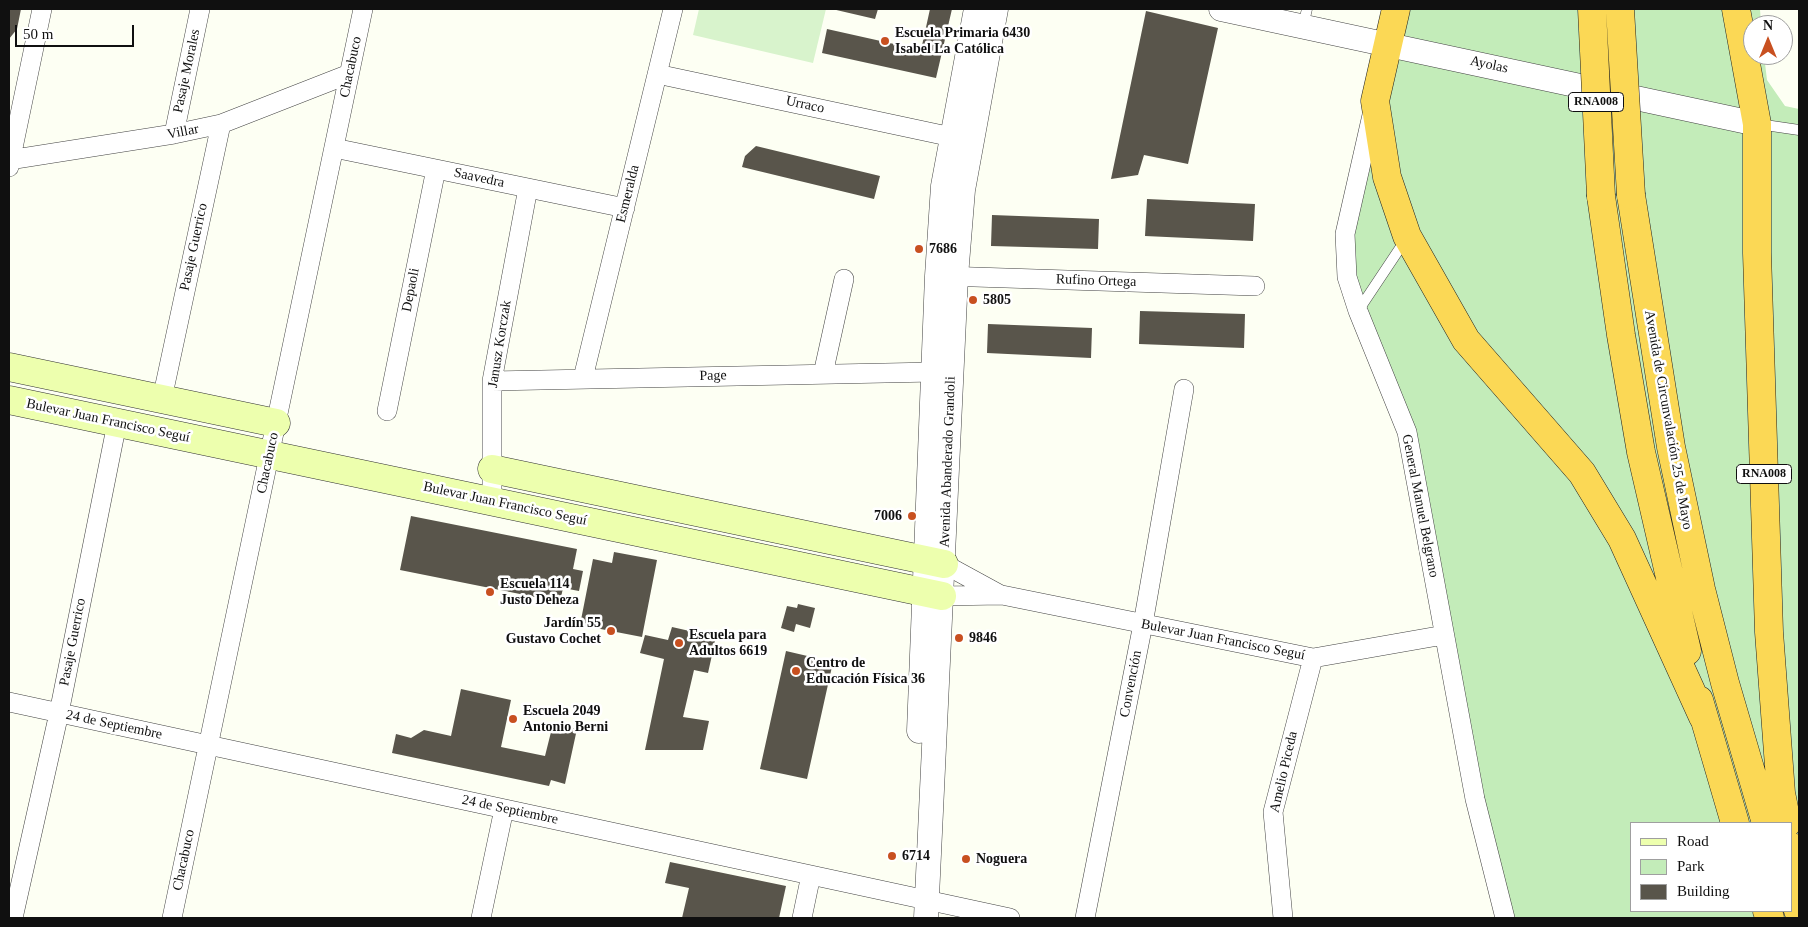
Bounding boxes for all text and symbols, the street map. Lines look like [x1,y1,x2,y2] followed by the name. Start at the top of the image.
[18,15,136,47] scale bar
[1743,15,1793,65] north arrow
[1763,18,1773,33] text: N
[895,25,1030,58] place label: Escuela Primaria 6430 Isabel La Católica
[23,26,53,42] text: 50 m
[170,28,204,114] street label: Pasaje Morales
[336,35,366,99] street label: Chacabuco
[879,35,891,47] marker: Escuela Primaria 6430 Isabel La Católica
[1468,53,1510,77] street label: Ayolas
[1568,92,1624,111] road number: RNA008
[784,93,826,117] street label: Urraco
[166,121,200,143] street label: Villar
[613,163,643,225] street label: Esmeralda
[452,164,506,192] street label: Saavedra
[177,202,211,292] street label: Pasaje Guerrico
[929,241,957,257] place label: 7686
[913,243,925,255] marker: 7686
[399,267,423,313] street label: Depaoli
[1055,271,1137,291] street label: Rufino Ortega
[983,292,1011,308] place label: 5805
[967,294,979,306] marker: 5805
[485,299,515,389] street label: Janusz Korczak
[1640,309,1696,531] street label: Avenida de Circunvalación 25 de Mayo
[699,367,727,385] street label: Page
[937,376,959,548] street label: Avenida Abanderado Grandoli
[25,395,191,447] street label: Bulevar Juan Francisco Seguí
[253,431,283,495] street label: Chacabuco
[1398,433,1442,579] street label: General Manuel Belgrano
[1736,464,1792,484] road number: RNA008
[422,478,588,530] street label: Bulevar Juan Francisco Seguí
[874,508,902,524] place label: 7006
[906,510,918,522] marker: 7006
[500,576,579,608] place label: Escuela 114 Justo Deheza
[484,586,496,598] marker: Escuela 114 Justo Deheza
[56,597,90,687] street label: Pasaje Guerrico
[506,615,601,648] place label: Jardín 55 Gustavo Cochet
[1140,616,1306,664] street label: Bulevar Juan Francisco Seguí
[605,625,617,637] marker: Jardín 55 Gustavo Cochet
[689,627,767,660] place label: Escuela para Adultos 6619
[969,630,997,646] place label: 9846
[953,632,965,644] marker: 9846
[673,637,685,649] marker: Escuela para Adultos 6619
[1116,649,1146,719] street label: Convención
[806,655,925,688] place label: Centro de Educación Física 36
[790,665,802,677] marker: Centro de Educación Física 36
[523,703,608,736] place label: Escuela 2049 Antonio Berni
[64,707,164,743] street label: 24 de Septiembre
[507,713,519,725] marker: Escuela 2049 Antonio Berni
[1267,730,1301,814] street label: Amelio Piceda
[460,792,560,828] street label: 24 de Septiembre
[1630,822,1793,912] legend
[169,828,199,892] street label: Chacabuco
[1677,833,1709,849] text: Road
[902,848,930,864] place label: 6714
[886,850,898,862] marker: 6714
[976,851,1027,867] place label: Noguera
[960,853,972,865] marker: Noguera
[1677,858,1705,874] text: Park
[1677,883,1730,899] text: Building

